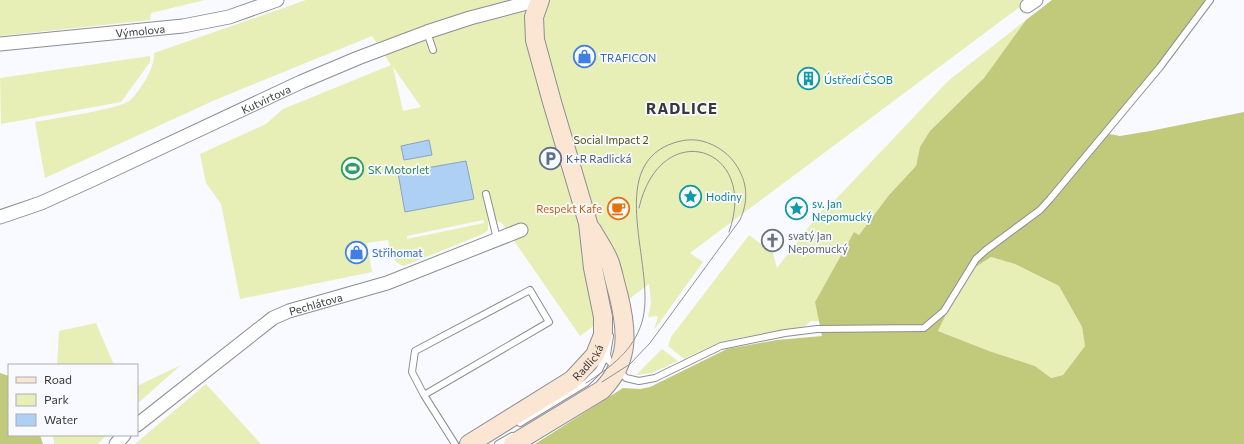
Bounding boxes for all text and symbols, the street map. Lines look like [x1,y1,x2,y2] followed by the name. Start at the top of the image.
[115,21,166,39] street label: Výmolova
[571,44,597,70] shop icon: TRAFICON
[600,51,656,64] place label: TRAFICON
[796,66,822,92] building icon: Ústředí ČSOB
[824,72,893,86] place label: Ústředí ČSOB
[239,81,292,116] street label: Kutvirtova
[646,99,718,117] district label: RADLICE
[573,133,649,146] park label: Social Impact 2
[537,145,563,171] parking icon: K+R Radlická
[566,152,632,165] place label: K+R Radlická
[340,156,366,182] sports icon: SK Motorlet
[368,163,430,176] place label: SK Motorlet
[678,183,704,209] place icon: Hodiny
[706,190,742,203] place label: Hodiny
[605,195,631,221] cafe icon: Respekt Kafe
[784,196,810,222] place icon: sv. Jan Nepomucký
[812,197,872,223] place label: sv. Jan Nepomucký
[536,202,602,215] place label: Respekt Kafe
[760,228,786,254] church icon: svatý Jan Nepomucký
[788,229,848,255] place label: svatý Jan Nepomucký
[343,239,369,265] shop icon: Střihomat
[372,246,423,259] place label: Střihomat
[287,290,344,317] street label: Pechlátova
[569,342,605,382] street label: Radlická
[8,364,138,436] legend
[44,372,72,386] text: Road
[44,392,70,406] text: Park
[44,412,78,426] text: Water

